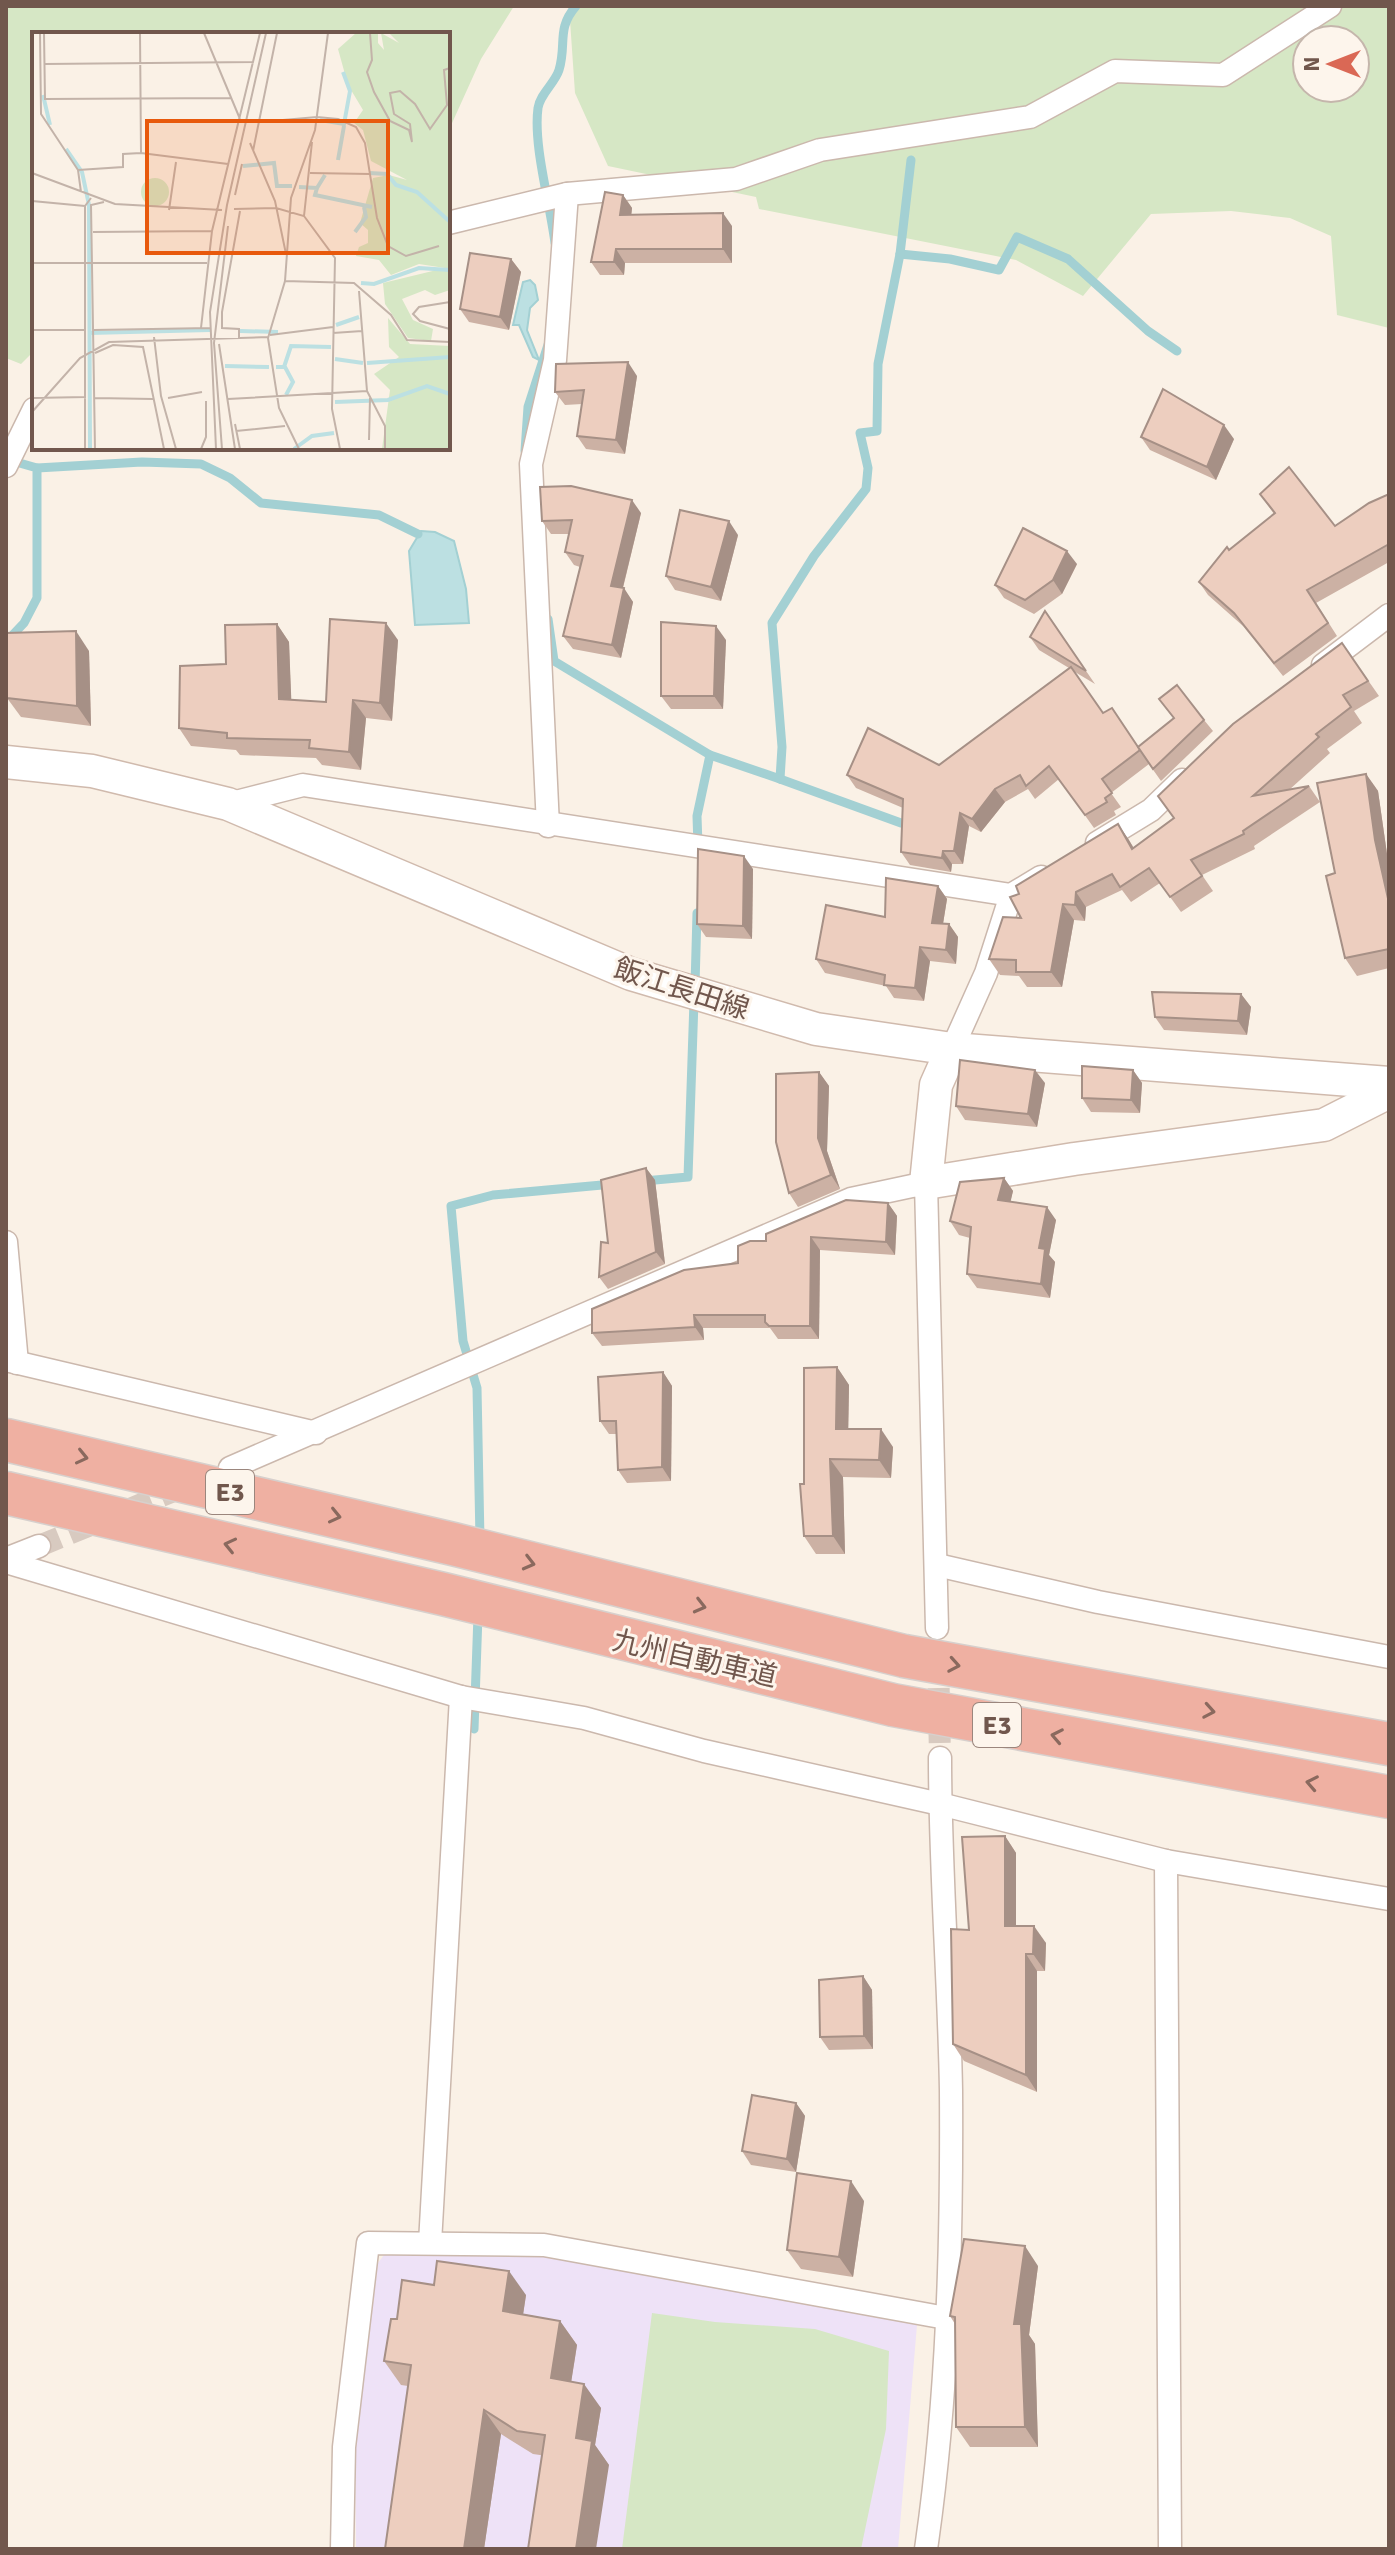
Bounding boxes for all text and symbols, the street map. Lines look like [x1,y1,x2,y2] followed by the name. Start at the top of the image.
[1291,24,1371,104] north arrow
[32,32,450,450] inset map
[1298,56,1325,72] text: N
[610,951,754,1027] street label: 飯江長田線
[75,1448,88,1465] one-way arrow
[206,1470,254,1514] road number: E3
[328,1507,342,1524] one-way arrow
[224,1537,238,1554] one-way arrow
[521,1554,535,1571] one-way arrow
[693,1596,707,1613] one-way arrow
[609,1624,780,1694] street label: 九州自動車道
[947,1655,960,1672] one-way arrow
[1203,1702,1216,1719] one-way arrow
[973,1703,1021,1747] road number: E3
[1050,1728,1063,1745] one-way arrow
[1306,1776,1319,1793] one-way arrow

